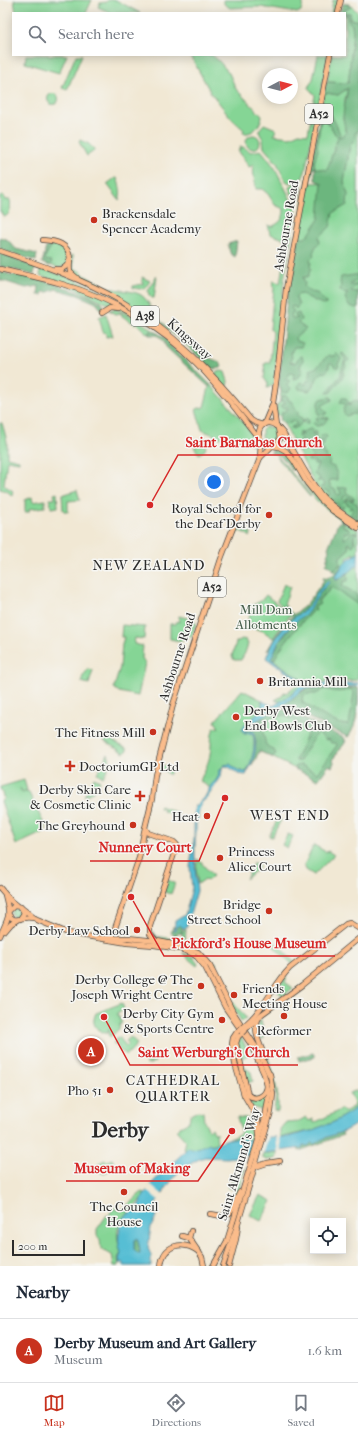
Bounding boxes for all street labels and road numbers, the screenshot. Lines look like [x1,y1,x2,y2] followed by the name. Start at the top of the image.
[305,104,333,124] road number: A52
[270,178,302,274] street label: Ashbourne Road
[131,306,159,326] road number: A38
[165,315,216,364] street label: Kingsway
[198,577,226,597] road number: A52
[155,610,199,704] street label: Ashbourne Road
[215,1105,264,1222] street label: Saint Alkmund's Way

